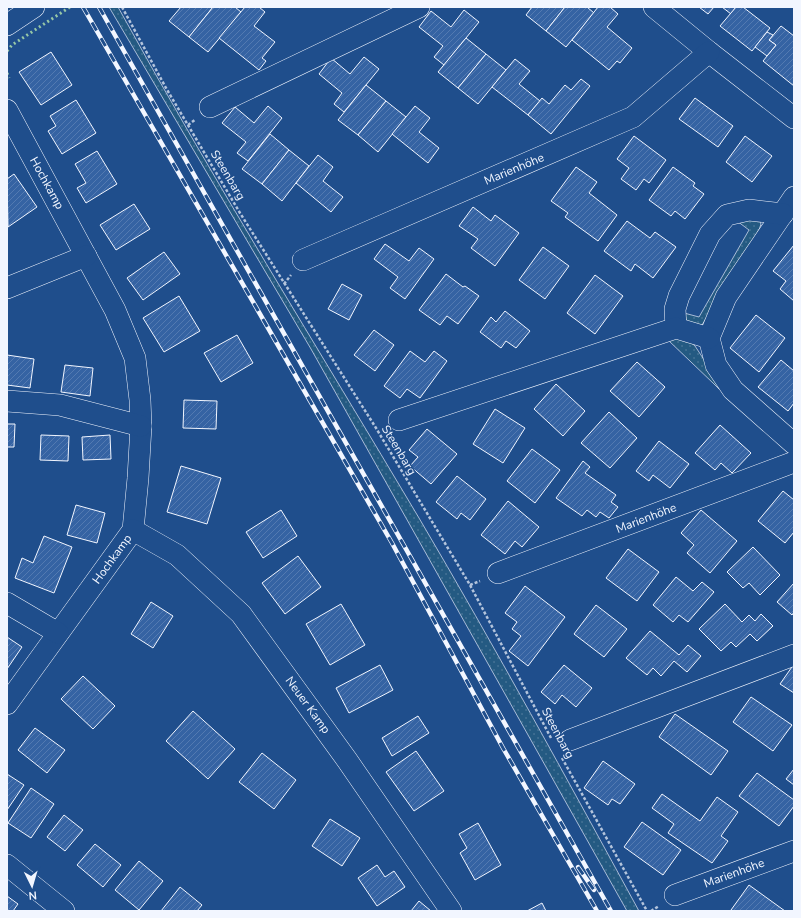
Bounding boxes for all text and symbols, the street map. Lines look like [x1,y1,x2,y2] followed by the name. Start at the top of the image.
[207,147,249,203] street label: Steenbarg
[482,149,546,189] street label: Marienhöhe
[26,154,68,212] street label: Hochkamp
[378,422,420,478] street label: Steenbarg
[613,499,679,537] street label: Marienhöhe
[89,531,135,587] street label: Hochkamp
[282,673,334,737] street label: Neuer Kamp
[538,705,578,761] street label: Steenbarg
[701,855,767,891] street label: Marienhöhe
[12,866,52,906] north arrow
[28,888,38,903] text: N

